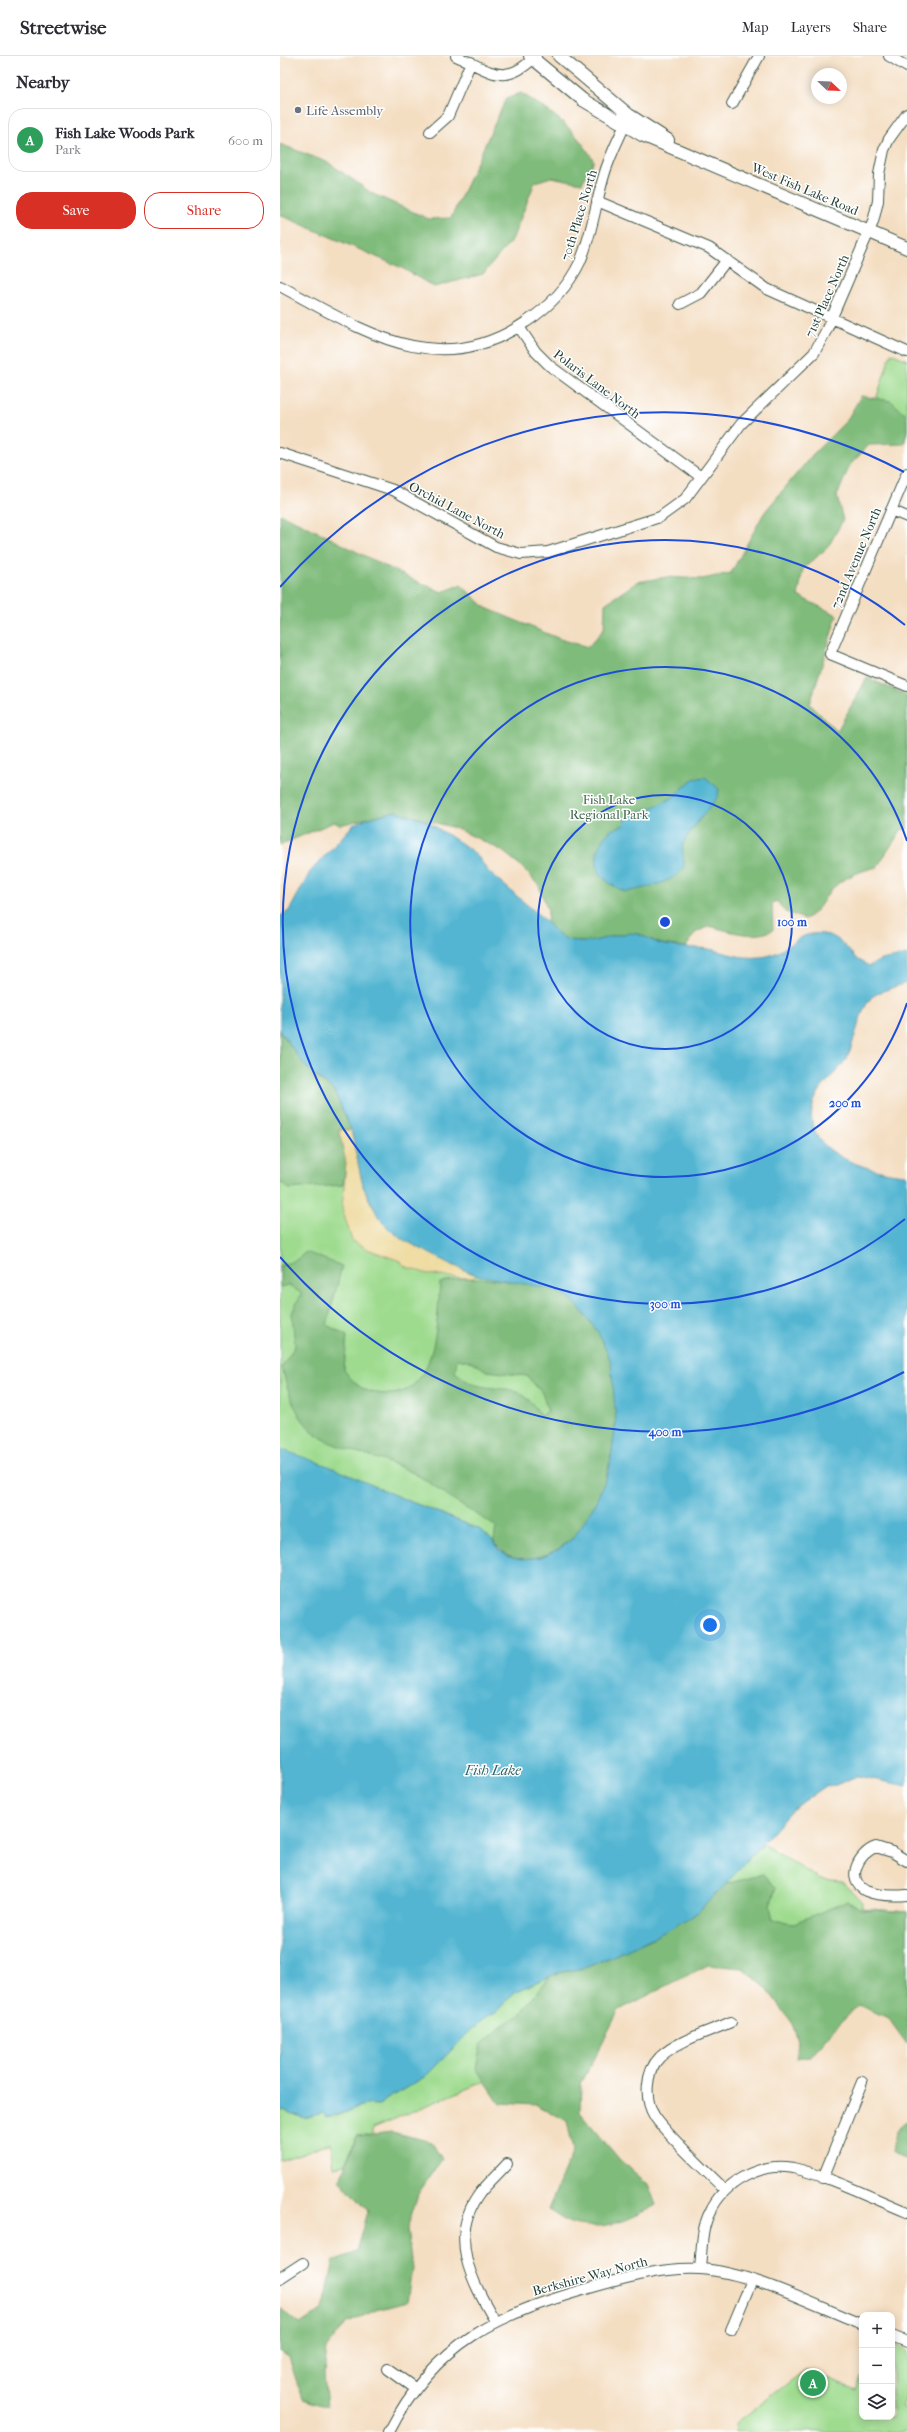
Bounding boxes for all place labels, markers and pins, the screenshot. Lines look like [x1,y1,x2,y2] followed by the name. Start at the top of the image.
[306,103,384,118] place label: Life Assembly
[293,105,303,115] marker: Life Assembly
[658,915,672,929] centre of rings
[800,2368,826,2398] pin: A

